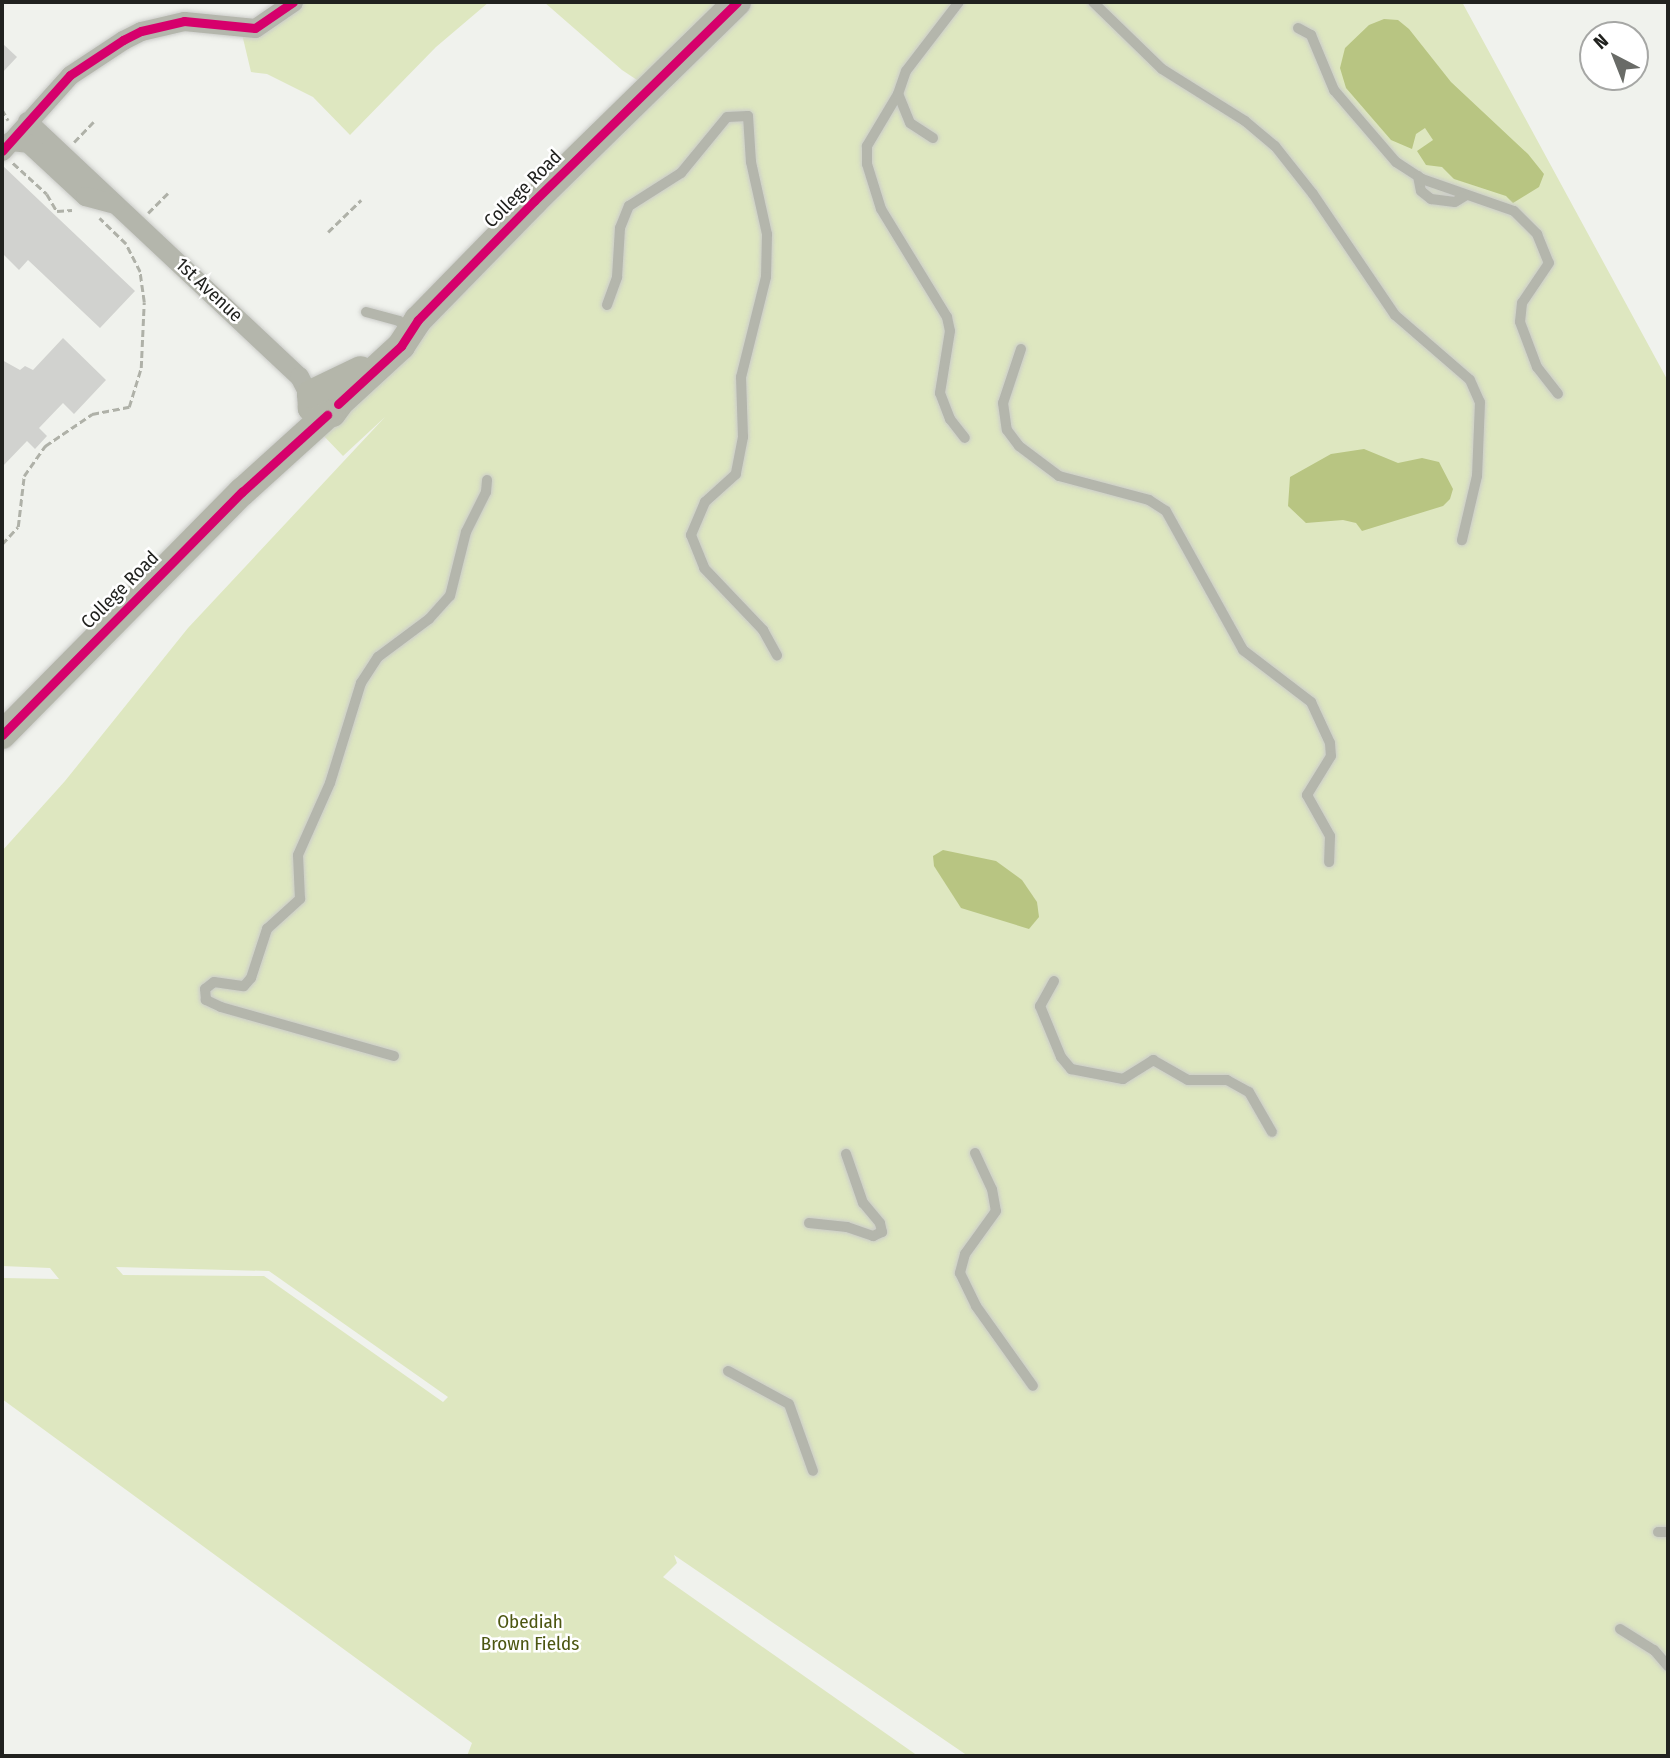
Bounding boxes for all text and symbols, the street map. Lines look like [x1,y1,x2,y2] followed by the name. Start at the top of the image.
[1579,21,1649,91] north arrow
[1589,29,1613,54] text: N
[479,145,567,233] street label: College Road
[171,253,247,327] street label: 1st Avenue
[76,546,164,634] street label: College Road
[481,1611,579,1655] park label: Obediah Brown Fields

